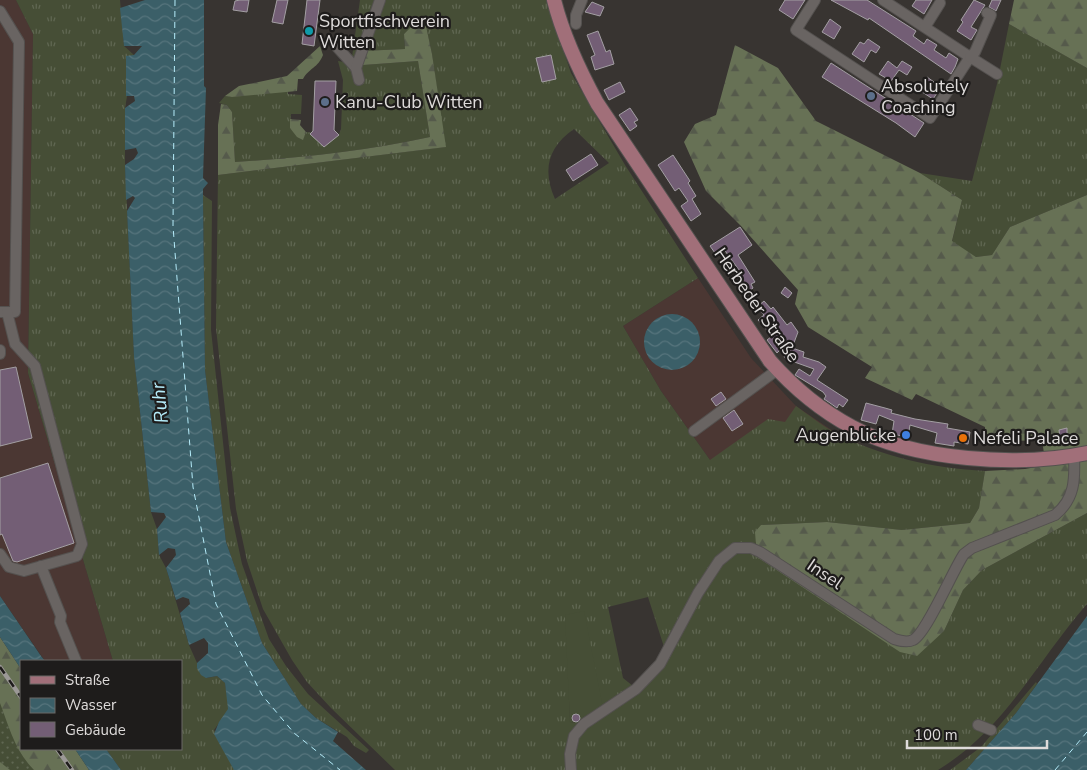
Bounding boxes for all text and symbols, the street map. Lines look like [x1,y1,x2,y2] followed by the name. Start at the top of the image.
[319,9,450,54] place label: Sportfischverein Witten
[303,25,315,37] marker: Sportfischverein Witten
[881,74,970,119] place label: Absolutely Coaching
[335,90,482,114] place label: Kanu-Club Witten
[865,90,877,102] marker: Absolutely Coaching
[319,96,331,108] marker: Kanu-Club Witten
[709,243,805,367] street label: Herbeder Straße
[145,380,175,425] water label: Ruhr
[796,423,896,447] place label: Augenblicke
[973,426,1078,450] place label: Nefeli Palace
[900,429,912,441] marker: Augenblicke
[957,432,969,444] marker: Nefeli Palace
[802,553,848,595] street label: Insel
[20,660,182,750] legend
[65,670,110,690] text: Straße
[65,695,117,715] text: Wasser
[907,718,1047,750] scale bar
[65,720,126,740] text: Gebäude
[914,725,958,745] text: 100 m

